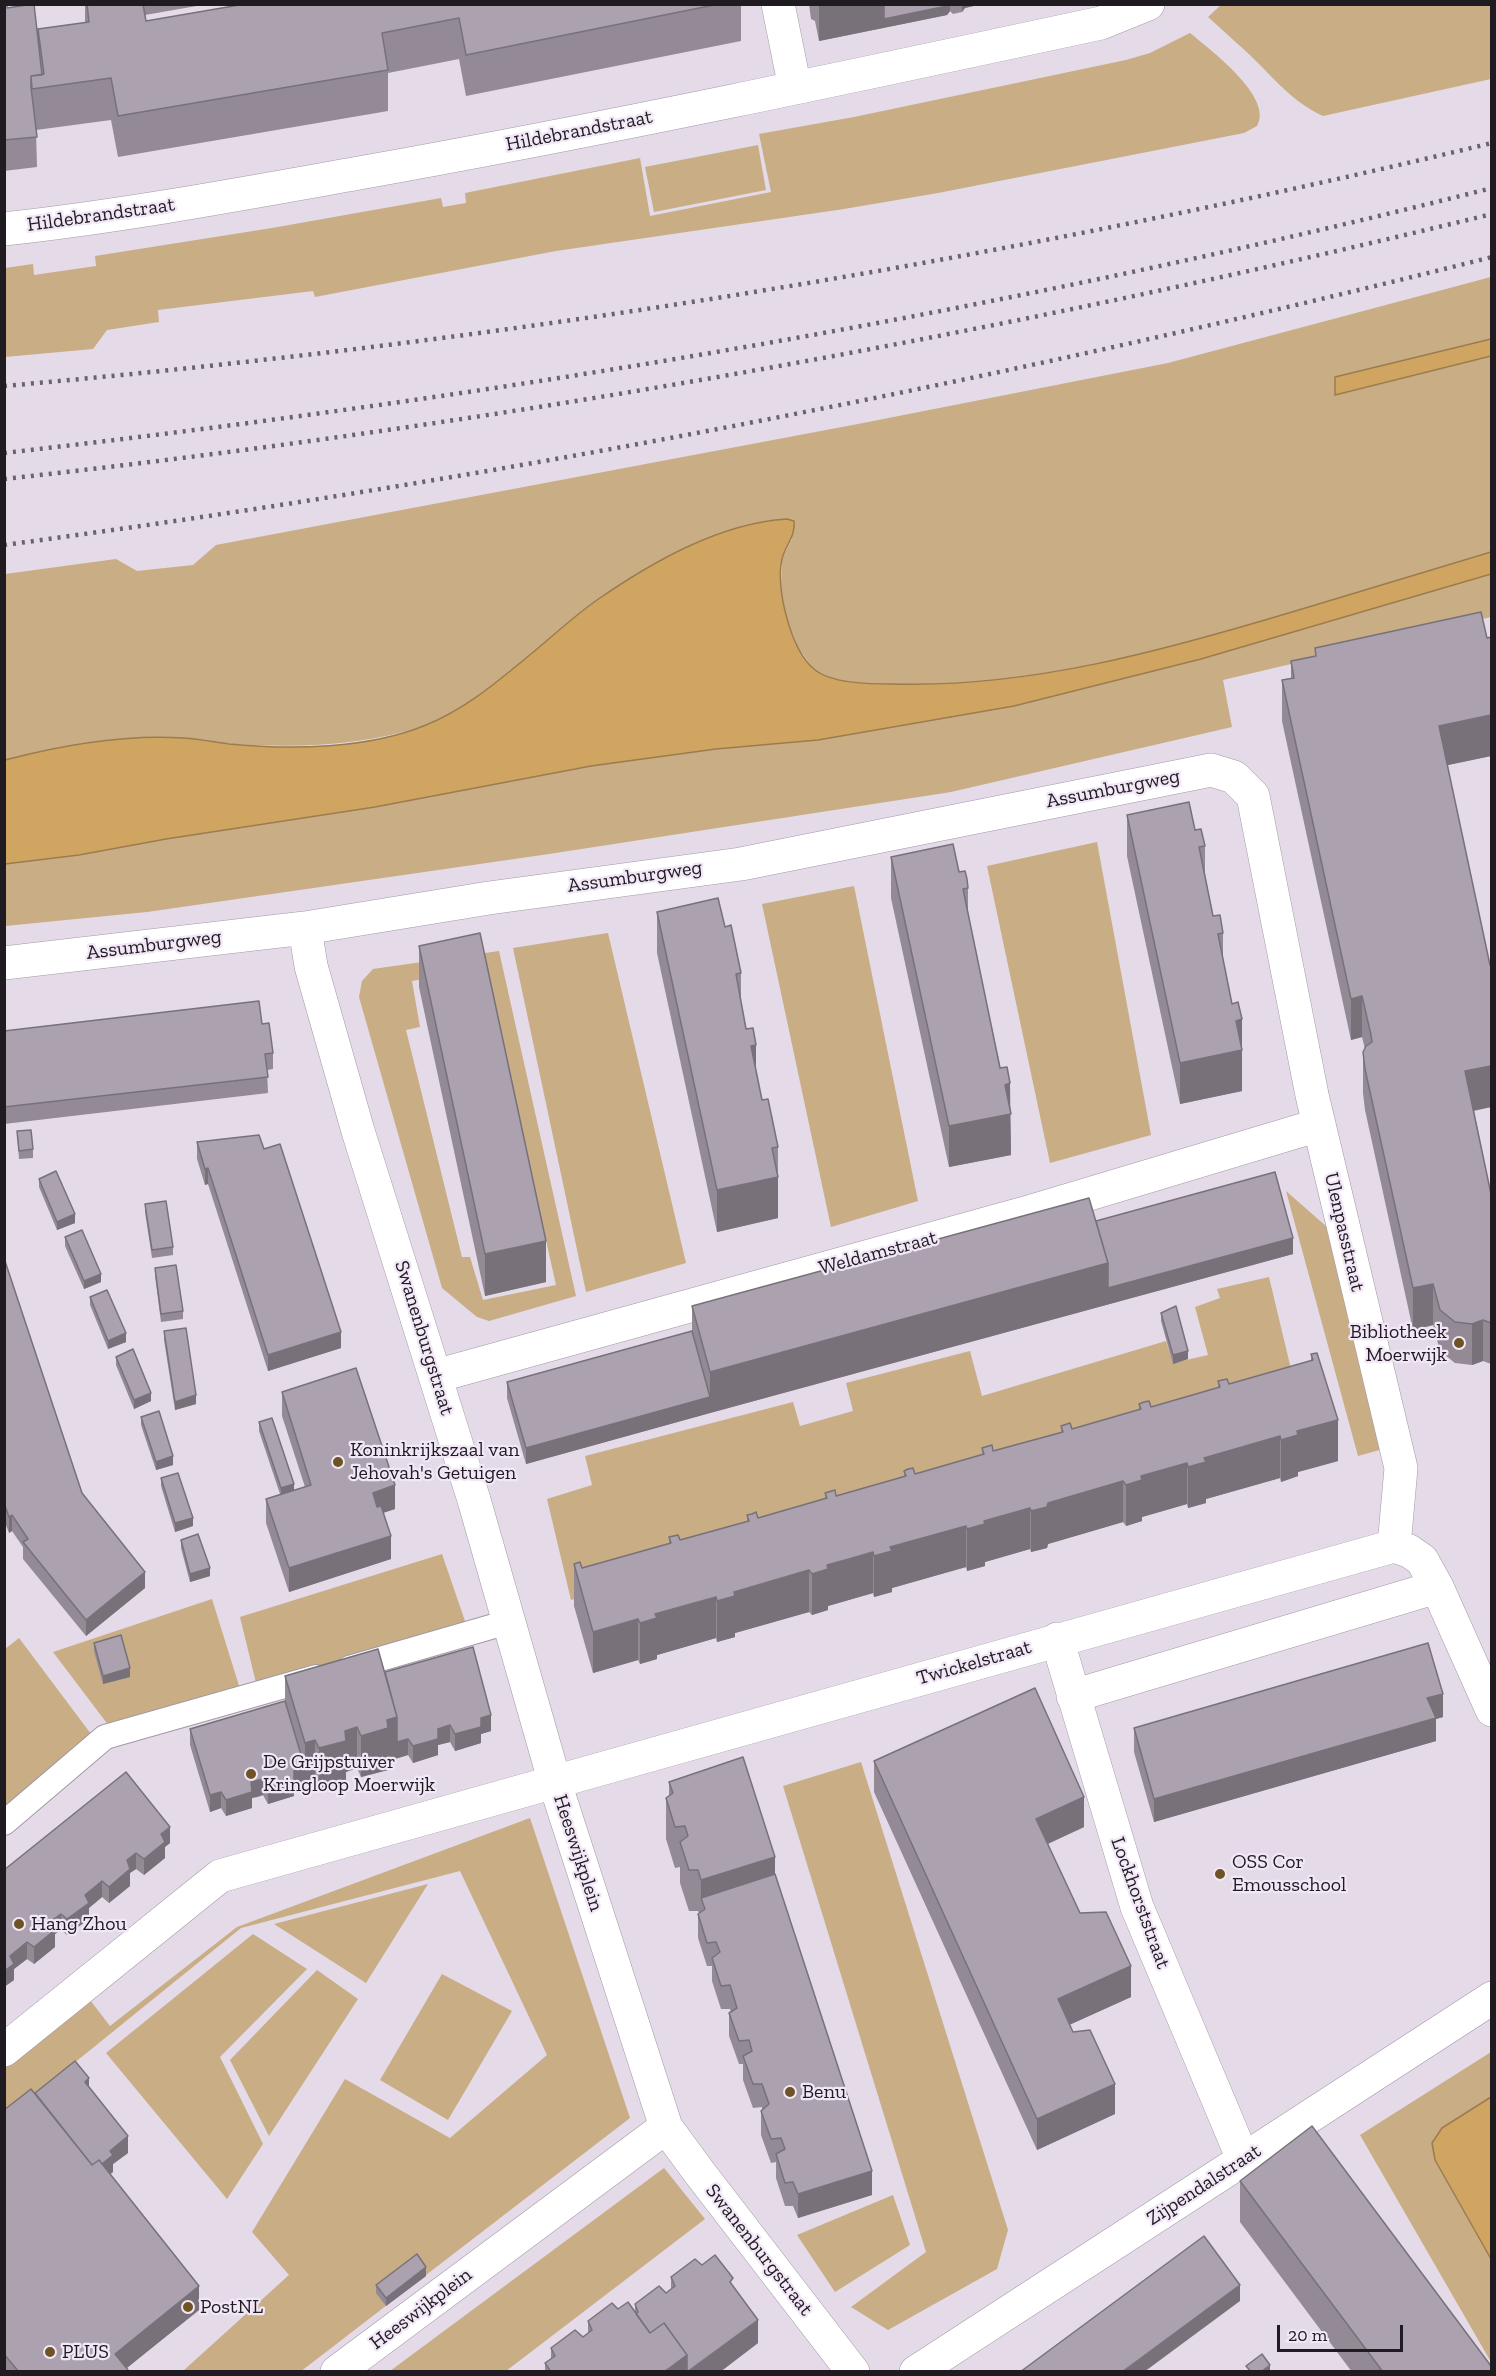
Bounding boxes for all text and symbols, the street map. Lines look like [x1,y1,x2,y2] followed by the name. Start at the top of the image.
[504,105,654,157] street label: Hildebrandstraat
[26,193,176,237] street label: Hildebrandstraat
[1044,764,1182,814] street label: Assumburgweg
[566,856,704,898] street label: Assumburgweg
[85,925,223,965] street label: Assumburgweg
[1319,1170,1369,1294] street label: Ulenpasstraat
[816,1226,940,1280] street label: Weldamstraat
[389,1258,459,1418] street label: Swanenburgstraat
[1350,1320,1447,1367] place label: Bibliotheek Moerwijk
[1452,1336,1466,1350] marker: Bibliotheek Moerwijk
[350,1438,520,1485] place label: Koninkrijkszaal van Jehovah's Getuigen
[331,1455,345,1469] marker: Koninkrijkszaal van Jehovah's Getuigen
[914,1635,1034,1691] street label: Twickelstraat
[263,1750,435,1797] place label: De Grijpstuiver Kringloop Moerwijk
[244,1767,258,1781] marker: De Grijpstuiver Kringloop Moerwijk
[548,1792,608,1914] street label: Heeswijkplein
[1105,1834,1175,1972] street label: Lockhorststraat
[1232,1850,1346,1897] place label: OSS Cor Emousschool
[1213,1867,1227,1881] marker: OSS Cor Emousschool
[31,1912,127,1936] place label: Hang Zhou
[12,1917,26,1931] marker: Hang Zhou
[802,2080,846,2104] place label: Benu
[783,2085,797,2099] marker: Benu
[1142,2139,1266,2231] street label: Zijpendalstraat
[700,2179,818,2321] street label: Swanenburgstraat
[365,2263,477,2355] street label: Heeswijkplein
[200,2295,263,2319] place label: PostNL
[181,2300,195,2314] marker: PostNL
[1280,2313,1406,2351] scale bar
[1288,2324,1327,2346] text: 20 m
[62,2340,109,2364] place label: PLUS
[43,2345,57,2359] marker: PLUS

